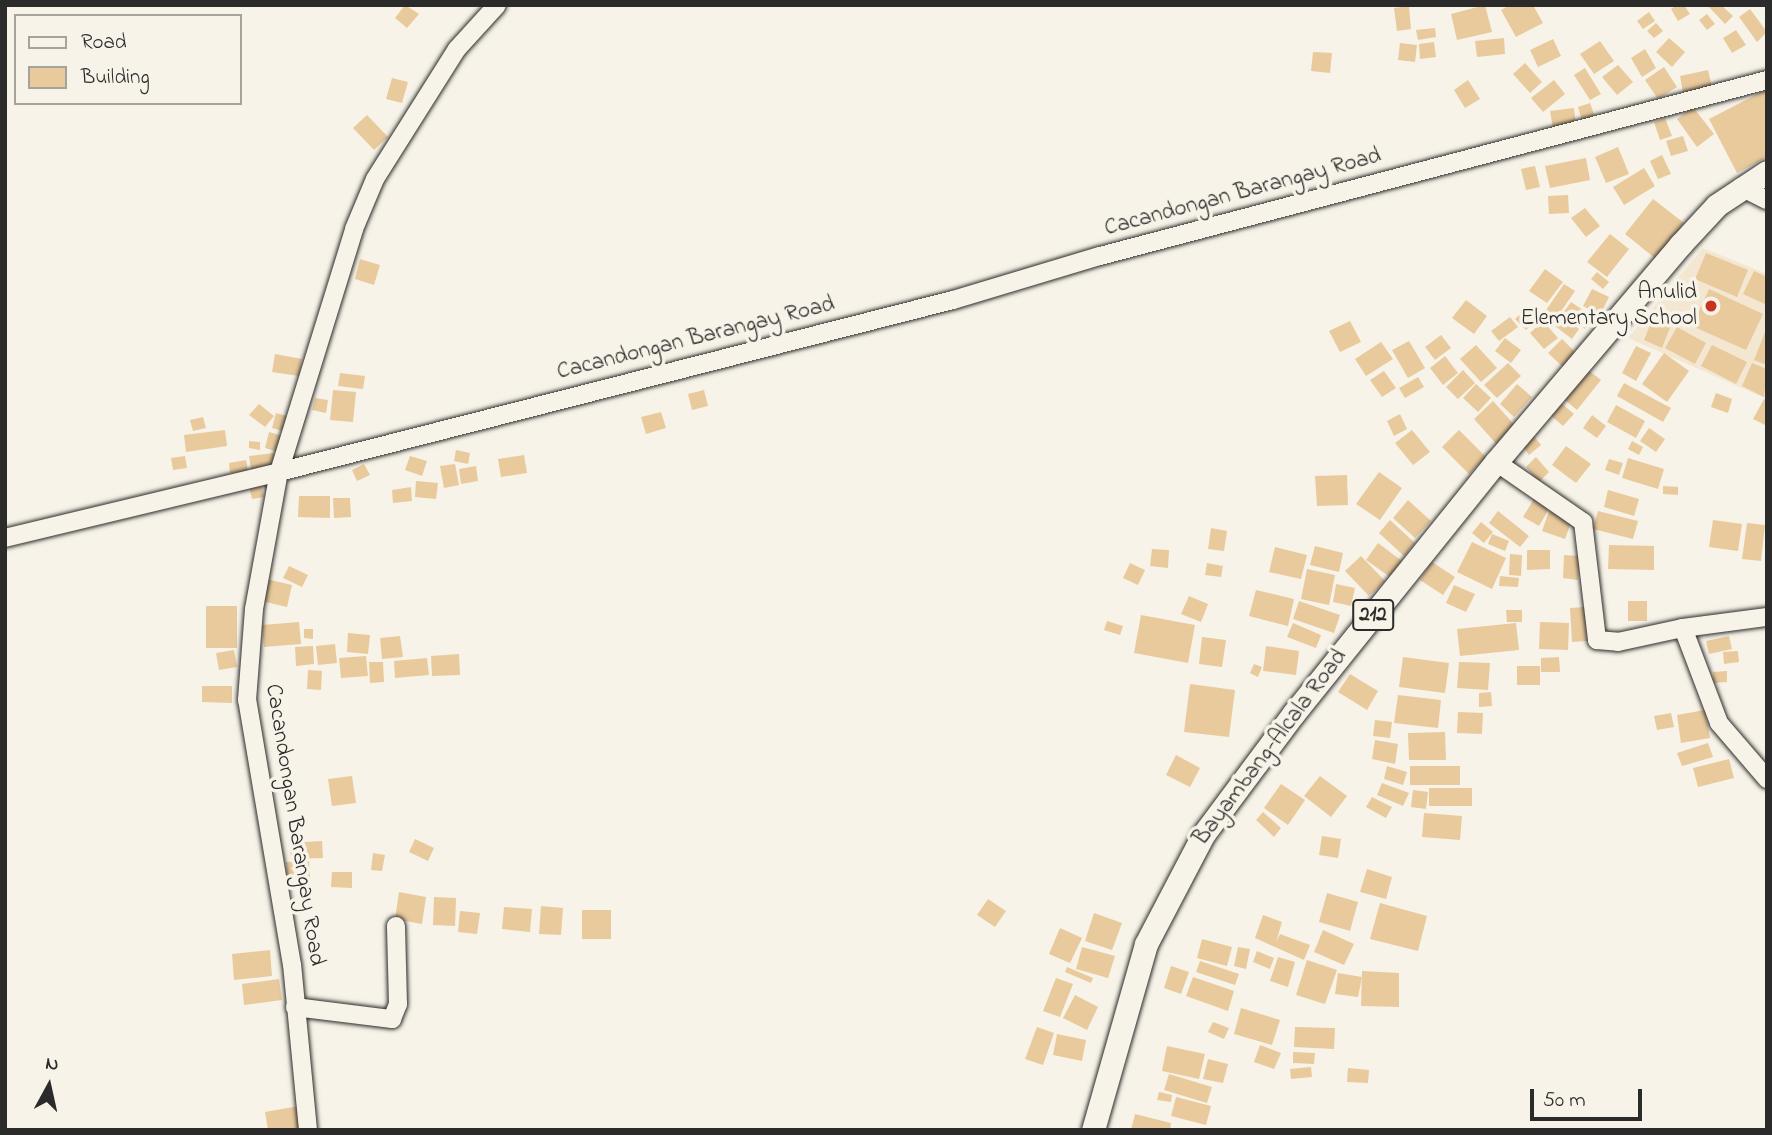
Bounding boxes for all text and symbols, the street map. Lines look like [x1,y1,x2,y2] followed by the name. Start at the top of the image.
[14,14,242,105] legend
[81,28,127,58] text: Road
[81,63,150,93] text: Building
[1102,143,1384,243] street label: Cacandongan Barangay Road
[1521,279,1697,333] place label: Anulid Elementary School
[554,291,838,387] street label: Cacandongan Barangay Road
[1703,298,1719,314] marker: Anulid Elementary School
[1352,598,1394,632] road number: 212
[1188,644,1354,852] street label: Bayambang-Alcala Road
[258,682,330,968] street label: Cacandongan Barangay Road
[44,1050,60,1079] text: N
[14,1051,84,1121] north arrow
[1534,1076,1646,1120] scale bar
[1543,1086,1586,1116] text: 50 m

